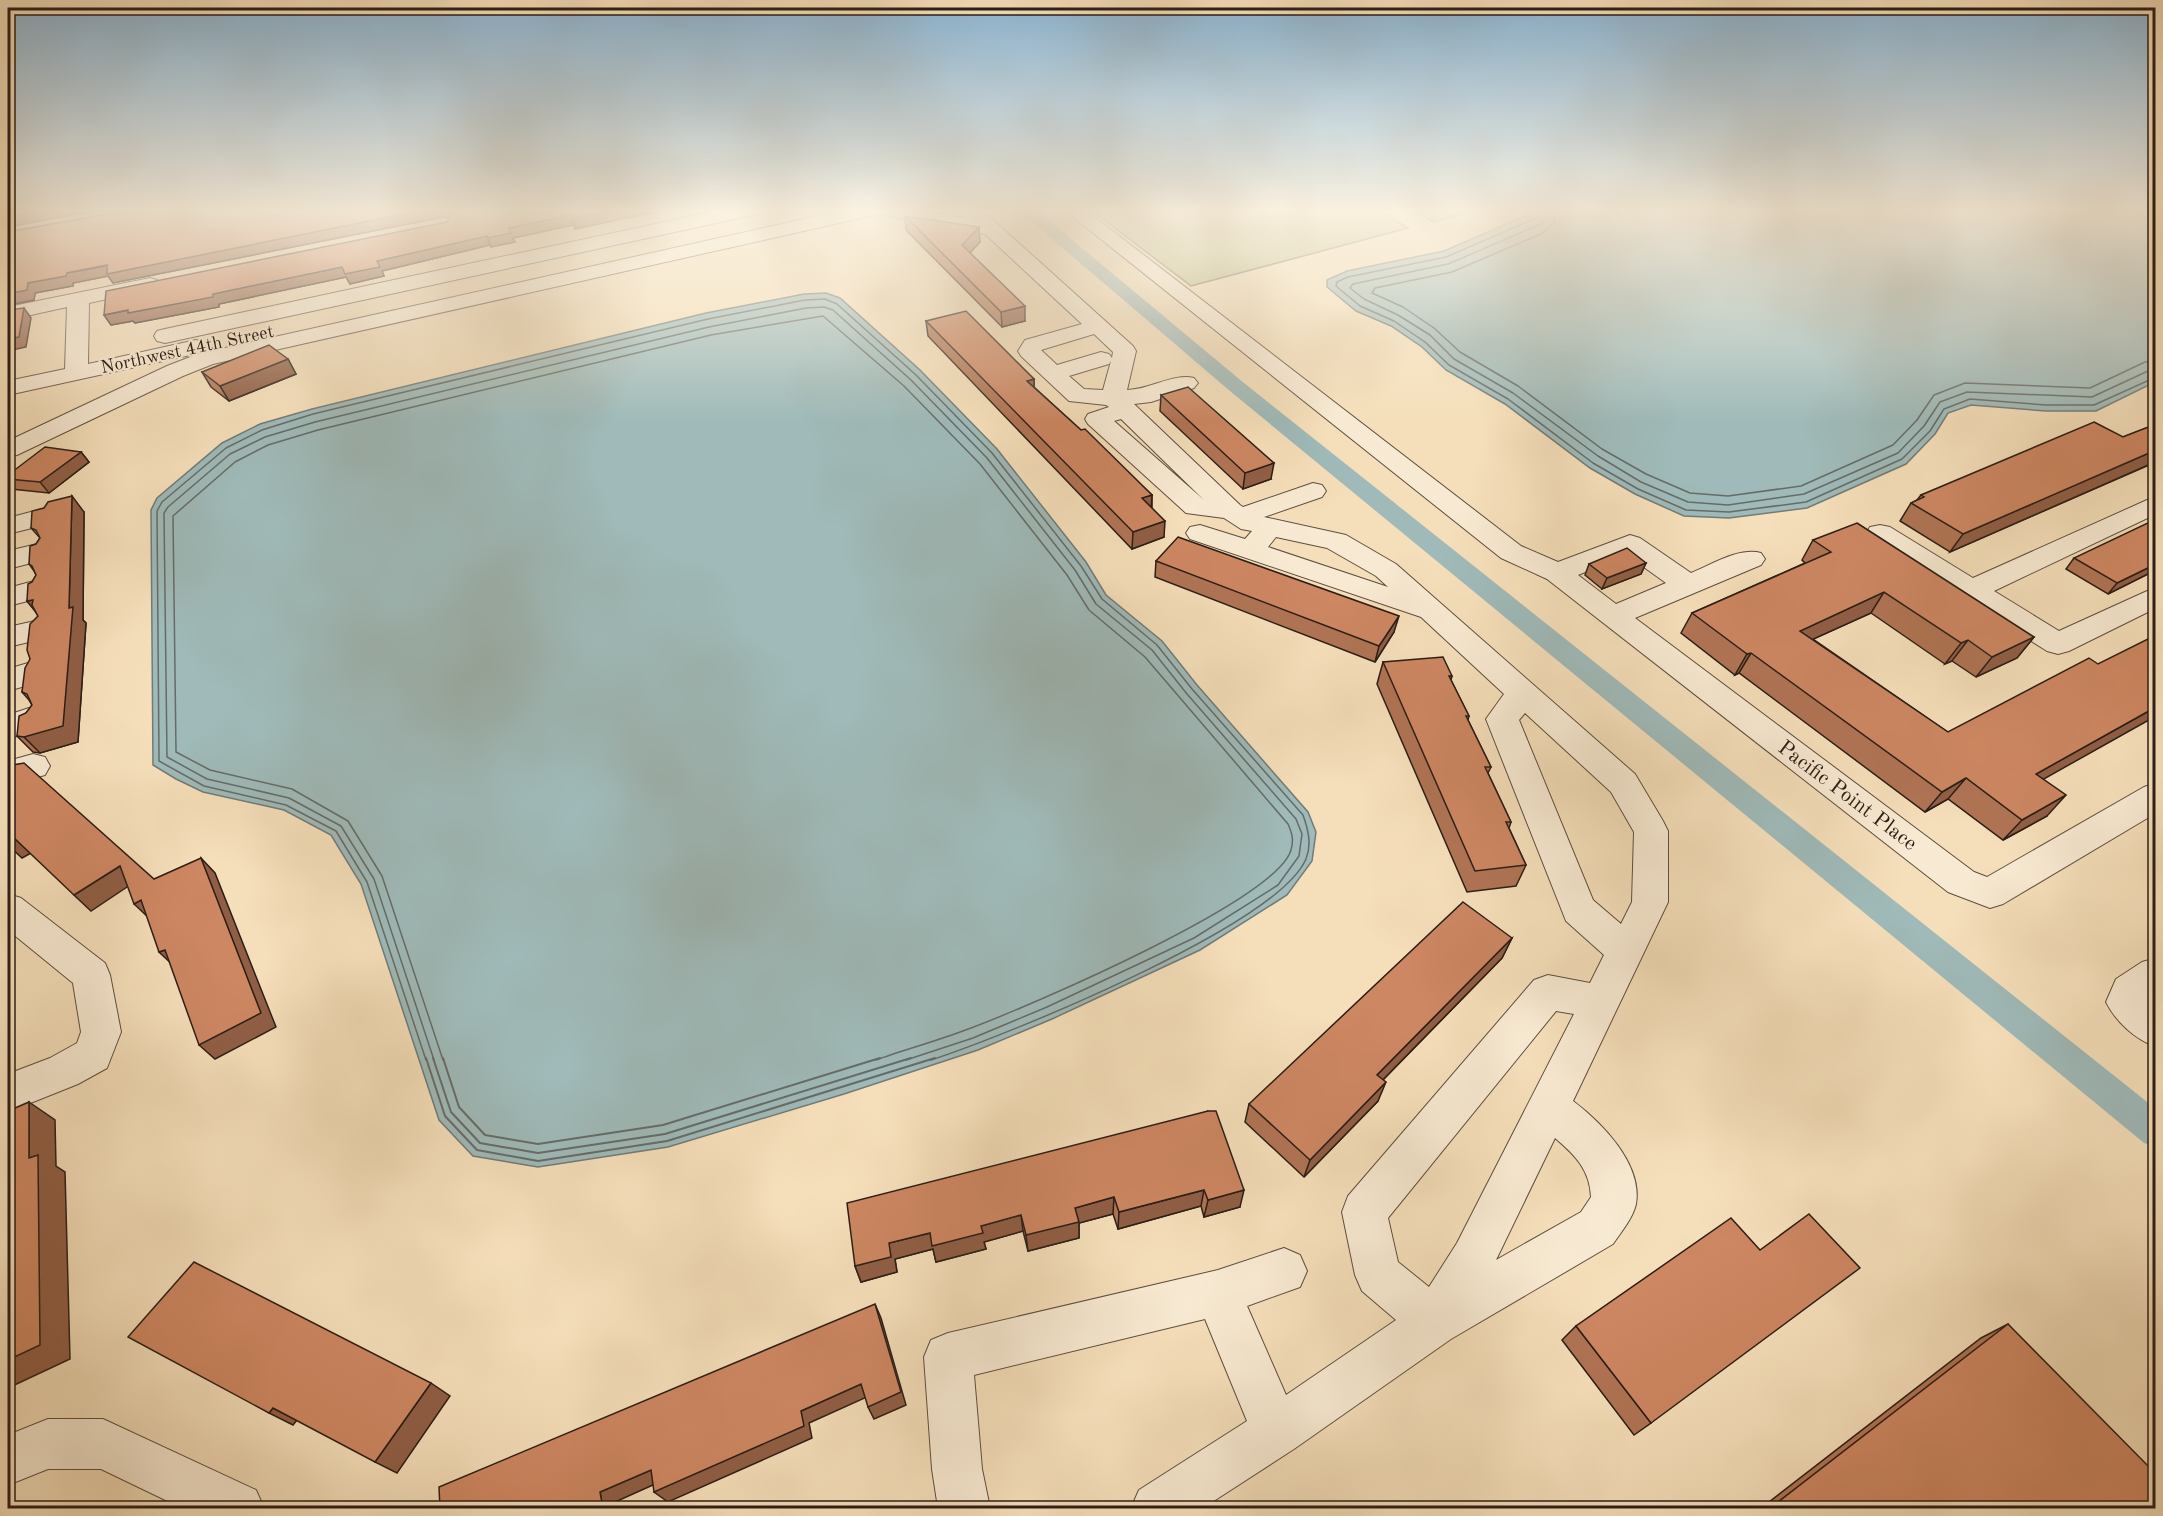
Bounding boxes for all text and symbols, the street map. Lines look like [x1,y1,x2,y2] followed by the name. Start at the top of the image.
[99,323,275,377] street label: Northwest 44th Street
[1774,737,1920,855] street label: Pacific Point Place

